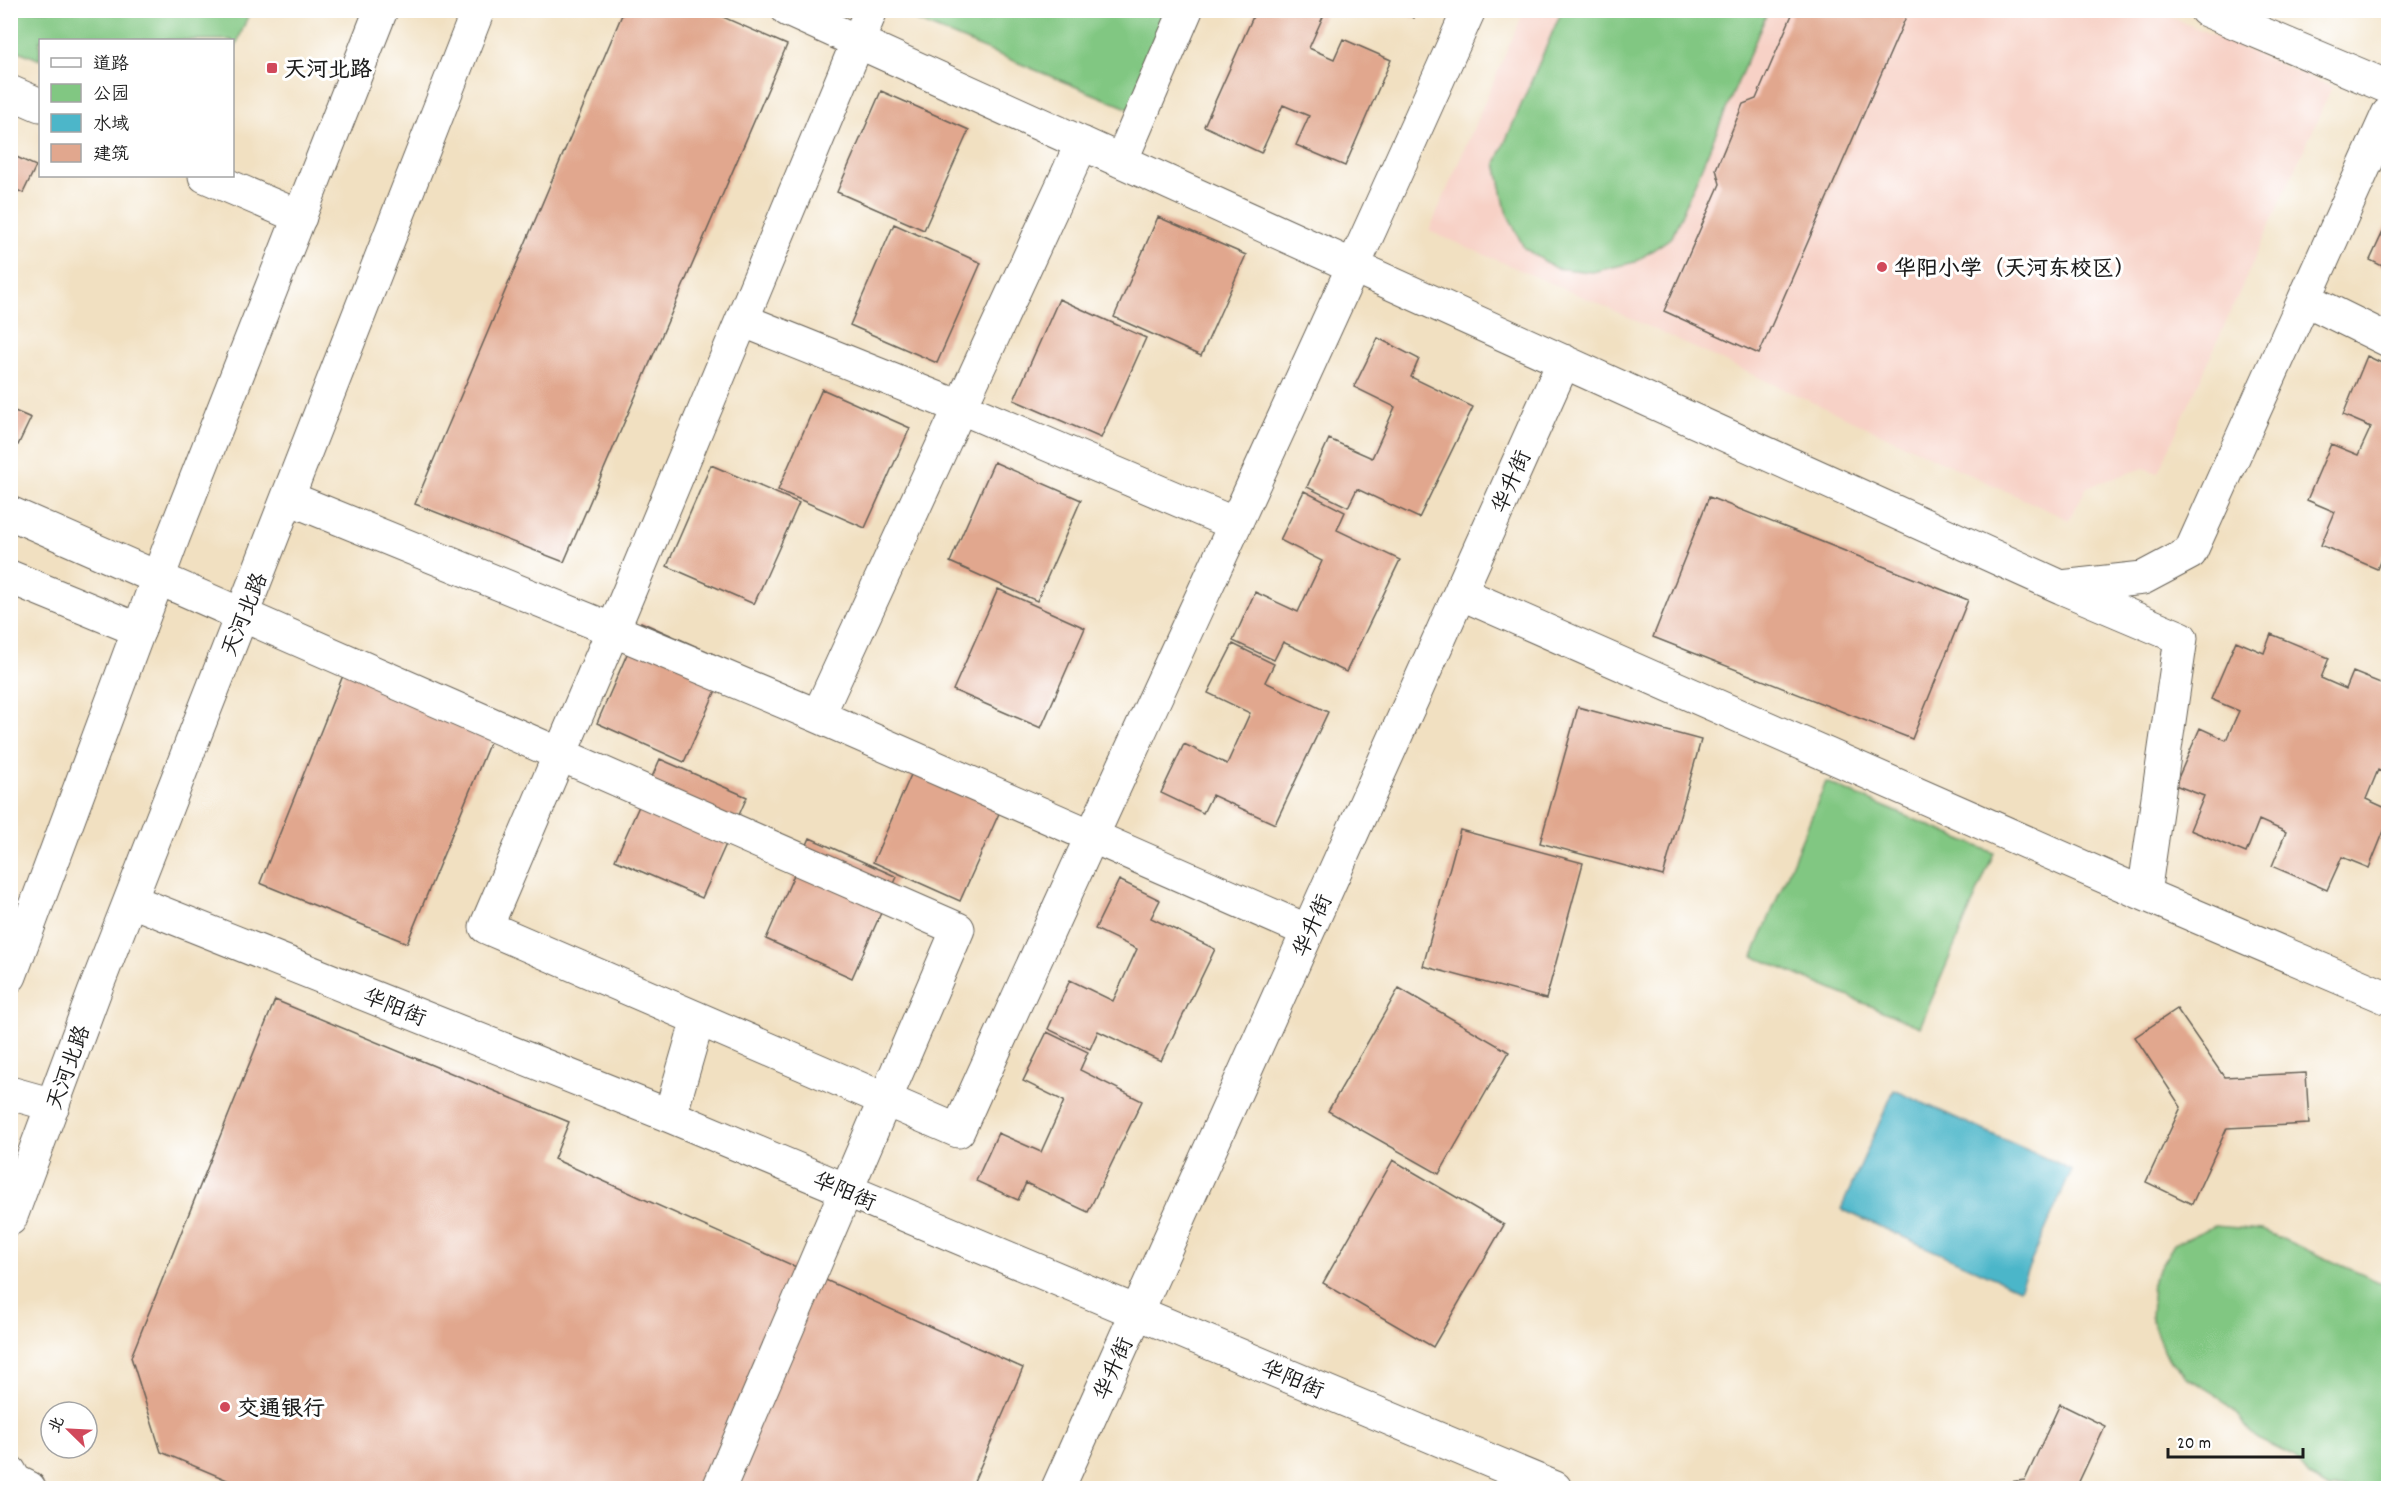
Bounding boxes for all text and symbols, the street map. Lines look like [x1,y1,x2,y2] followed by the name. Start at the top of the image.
[39,39,234,177] legend
[93,53,129,78] text: 道路
[284,56,372,87] place label: 天河北路
[265,61,279,75] marker: 天河北路
[93,83,129,108] text: 公园
[93,113,129,138] text: 水域
[93,143,129,168] text: 建筑
[1894,255,2136,286] place label: 华阳小学（天河东校区）
[1875,260,1889,274] marker: 华阳小学（天河东校区）
[1486,446,1541,519] street label: 华升街
[215,569,277,662] street label: 天河北路
[1287,890,1342,963] street label: 华升街
[357,983,430,1036] street label: 华阳街
[41,1022,100,1115] street label: 天河北路
[807,1166,880,1220] street label: 华阳街
[1088,1333,1143,1406] street label: 华升街
[1255,1354,1328,1408] street label: 华阳街
[237,1395,325,1426] place label: 交通银行
[39,1400,99,1460] north arrow
[218,1400,232,1414] marker: 交通银行
[44,1413,71,1437] text: 北
[2168,1421,2303,1459] scale bar
[2177,1432,2211,1457] text: 20 m

